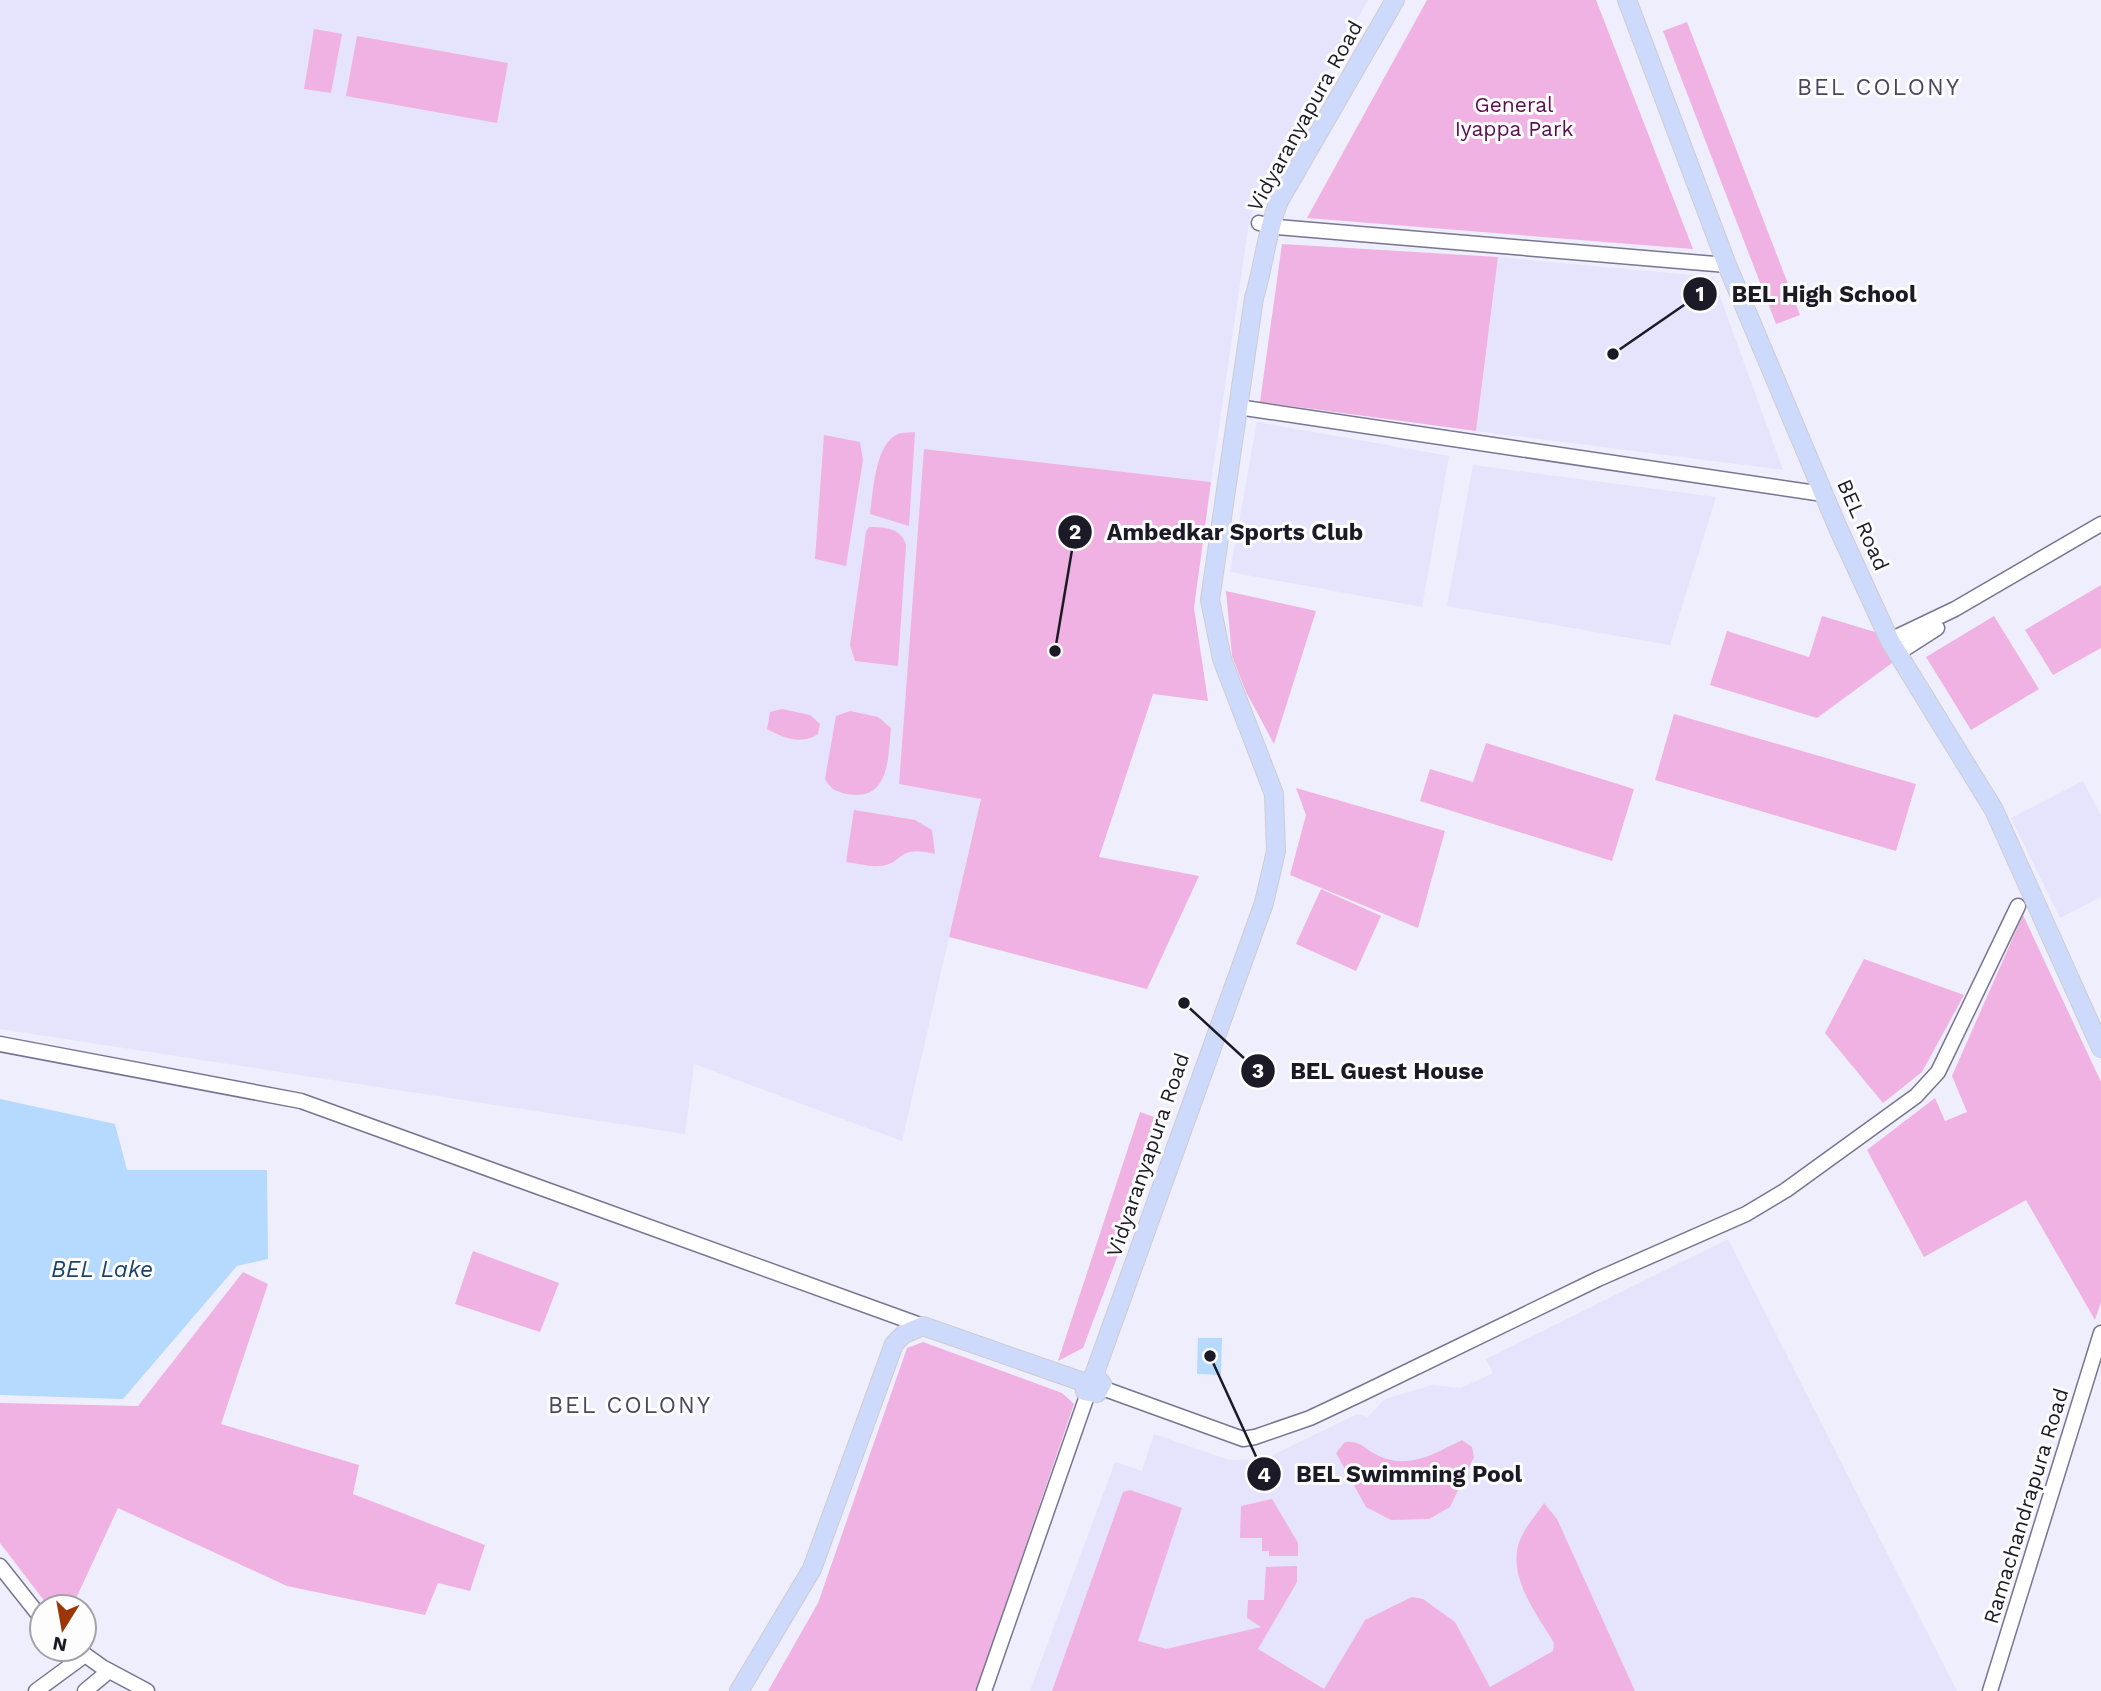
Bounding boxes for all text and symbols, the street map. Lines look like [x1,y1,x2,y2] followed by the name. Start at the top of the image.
[1242,16,1367,216] street label: Vidyaranyapura Road
[1797,74,1961,101] district label: BEL COLONY
[1455,92,1573,141] park label: General Iyappa Park
[1682,272,1930,316] callout: BEL High School
[1695,281,1705,306] text: 1
[1732,281,1917,308] text: BEL High School
[1832,475,1895,574] street label: BEL Road
[1057,510,1377,554] callout: Ambedkar Sports Club
[1069,519,1081,544] text: 2
[1107,519,1363,546] text: Ambedkar Sports Club
[1101,1049,1194,1260] street label: Vidyaranyapura Road
[1241,1049,1498,1093] callout: BEL Guest House
[1252,1058,1264,1083] text: 3
[1290,1058,1484,1085] text: BEL Guest House
[51,1256,153,1283] water label: BEL Lake
[1978,1385,2073,1627] street label: Ramachandrapura Road
[548,1392,712,1419] district label: BEL COLONY
[1247,1452,1536,1496] callout: BEL Swimming Pool
[1296,1461,1523,1488] text: BEL Swimming Pool
[1257,1462,1271,1487] text: 4
[28,1593,98,1663] north arrow
[51,1632,69,1657] text: N

